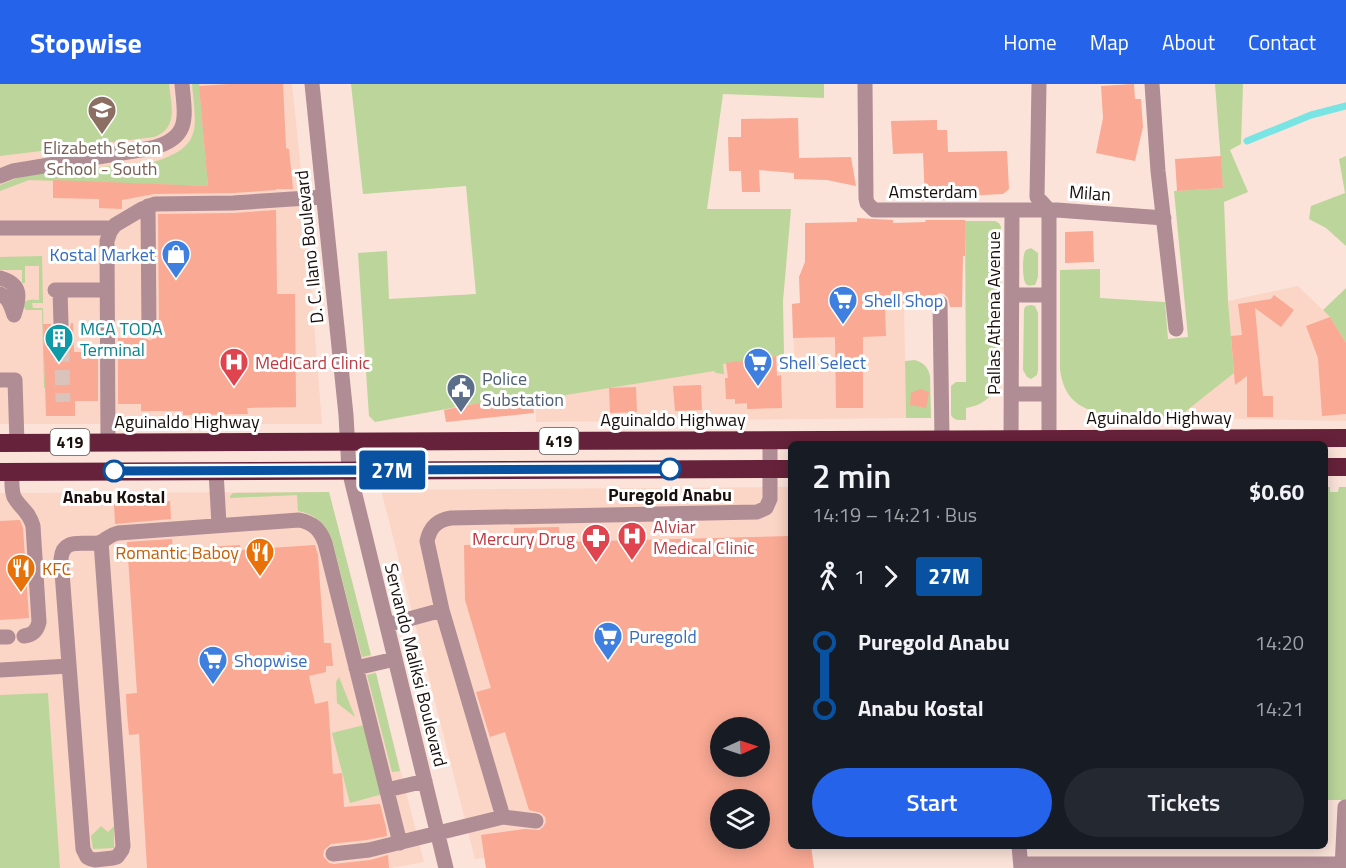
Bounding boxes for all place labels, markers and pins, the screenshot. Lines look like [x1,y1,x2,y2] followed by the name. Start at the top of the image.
[86,94,118,136] school or university icon: Elizabeth Seton School - South
[43,134,161,182] place label: Elizabeth Seton School - South
[160,238,192,280] shop icon: Kostal Market
[50,241,156,268] place label: Kostal Market
[827,284,859,326] supermarket icon: Shell Shop
[864,287,943,314] place label: Shell Shop
[80,315,163,363] place label: MCA TODA Terminal
[43,322,75,364] building icon: MCA TODA Terminal
[218,346,250,388] hospital icon: MediCard Clinic
[742,346,774,388] supermarket icon: Shell Select
[255,349,370,376] place label: MediCard Clinic
[779,349,867,376] place label: Shell Select
[482,365,564,413] place label: Police Substation
[445,372,477,414] public building icon: Police Substation
[659,458,681,480] marker: Puregold Anabu
[103,460,125,482] marker: Anabu Kostal
[608,481,732,508] place label: Puregold Anabu
[63,483,165,510] place label: Anabu Kostal
[653,513,755,561] place label: Alviar Medical Clinic
[616,520,648,562] hospital icon: Alviar Medical Clinic
[580,522,612,564] pharmacy icon: Mercury Drug
[472,525,575,552] place label: Mercury Drug
[244,536,276,578] restaurant icon: Romantic Baboy
[115,539,239,566] place label: Romantic Baboy
[5,552,37,594] restaurant icon: KFC
[42,555,72,582] place label: KFC
[592,620,624,662] supermarket icon: Puregold
[629,623,697,650] place label: Puregold
[197,644,229,686] supermarket icon: Shopwise
[234,647,307,674] place label: Shopwise

